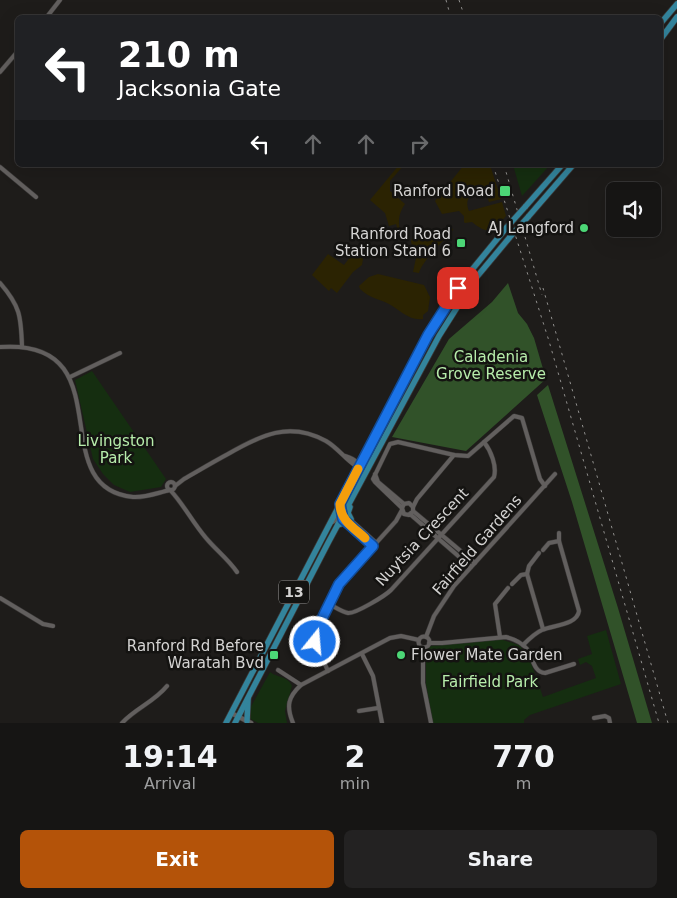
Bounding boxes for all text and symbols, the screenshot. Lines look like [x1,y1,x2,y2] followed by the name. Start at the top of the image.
[35,35,100,100] icon: left
[118,35,240,75] text: 210 m
[118,76,281,101] text: Jacksonia Gate
[246,130,274,158] icon: left
[299,130,327,158] icon: ahead
[352,130,380,158] icon: ahead
[405,130,433,158] icon: right
[393,182,494,200] place label: Ranford Road
[606,182,661,237] map controls
[606,182,661,237] button: sound
[498,184,512,198] marker: Ranford Road
[488,219,574,237] place label: AJ Langford
[578,222,590,234] marker: AJ Langford
[335,225,451,260] place label: Ranford Road Station Stand 6
[455,237,467,249] marker: Ranford Road Station Stand 6
[437,267,479,309] pin
[444,274,472,302] icon: arrive
[436,348,546,383] park label: Caladenia Grove Reserve
[78,432,154,467] park label: Livingston Park
[372,484,472,590] street label: Nuytsia Crescent
[429,491,525,599] street label: Fairfield Gardens
[279,580,309,604] road number: 13
[288,615,340,667] position arrow
[127,637,264,672] place label: Ranford Rd Before Waratah Bvd
[411,646,562,664] place label: Flower Mate Garden
[268,649,280,661] marker: Ranford Rd Before Waratah Bvd
[395,649,407,661] marker: Flower Mate Garden
[442,673,538,691] park label: Fairfield Park
[122,739,218,774] text: 19:14
[344,739,365,774] text: 2
[492,739,555,774] text: 770
[144,774,196,793] text: Arrival
[340,774,370,793] text: min
[516,774,531,793] text: m
[20,830,334,888] button: Exit
[344,830,657,888] button: Share

